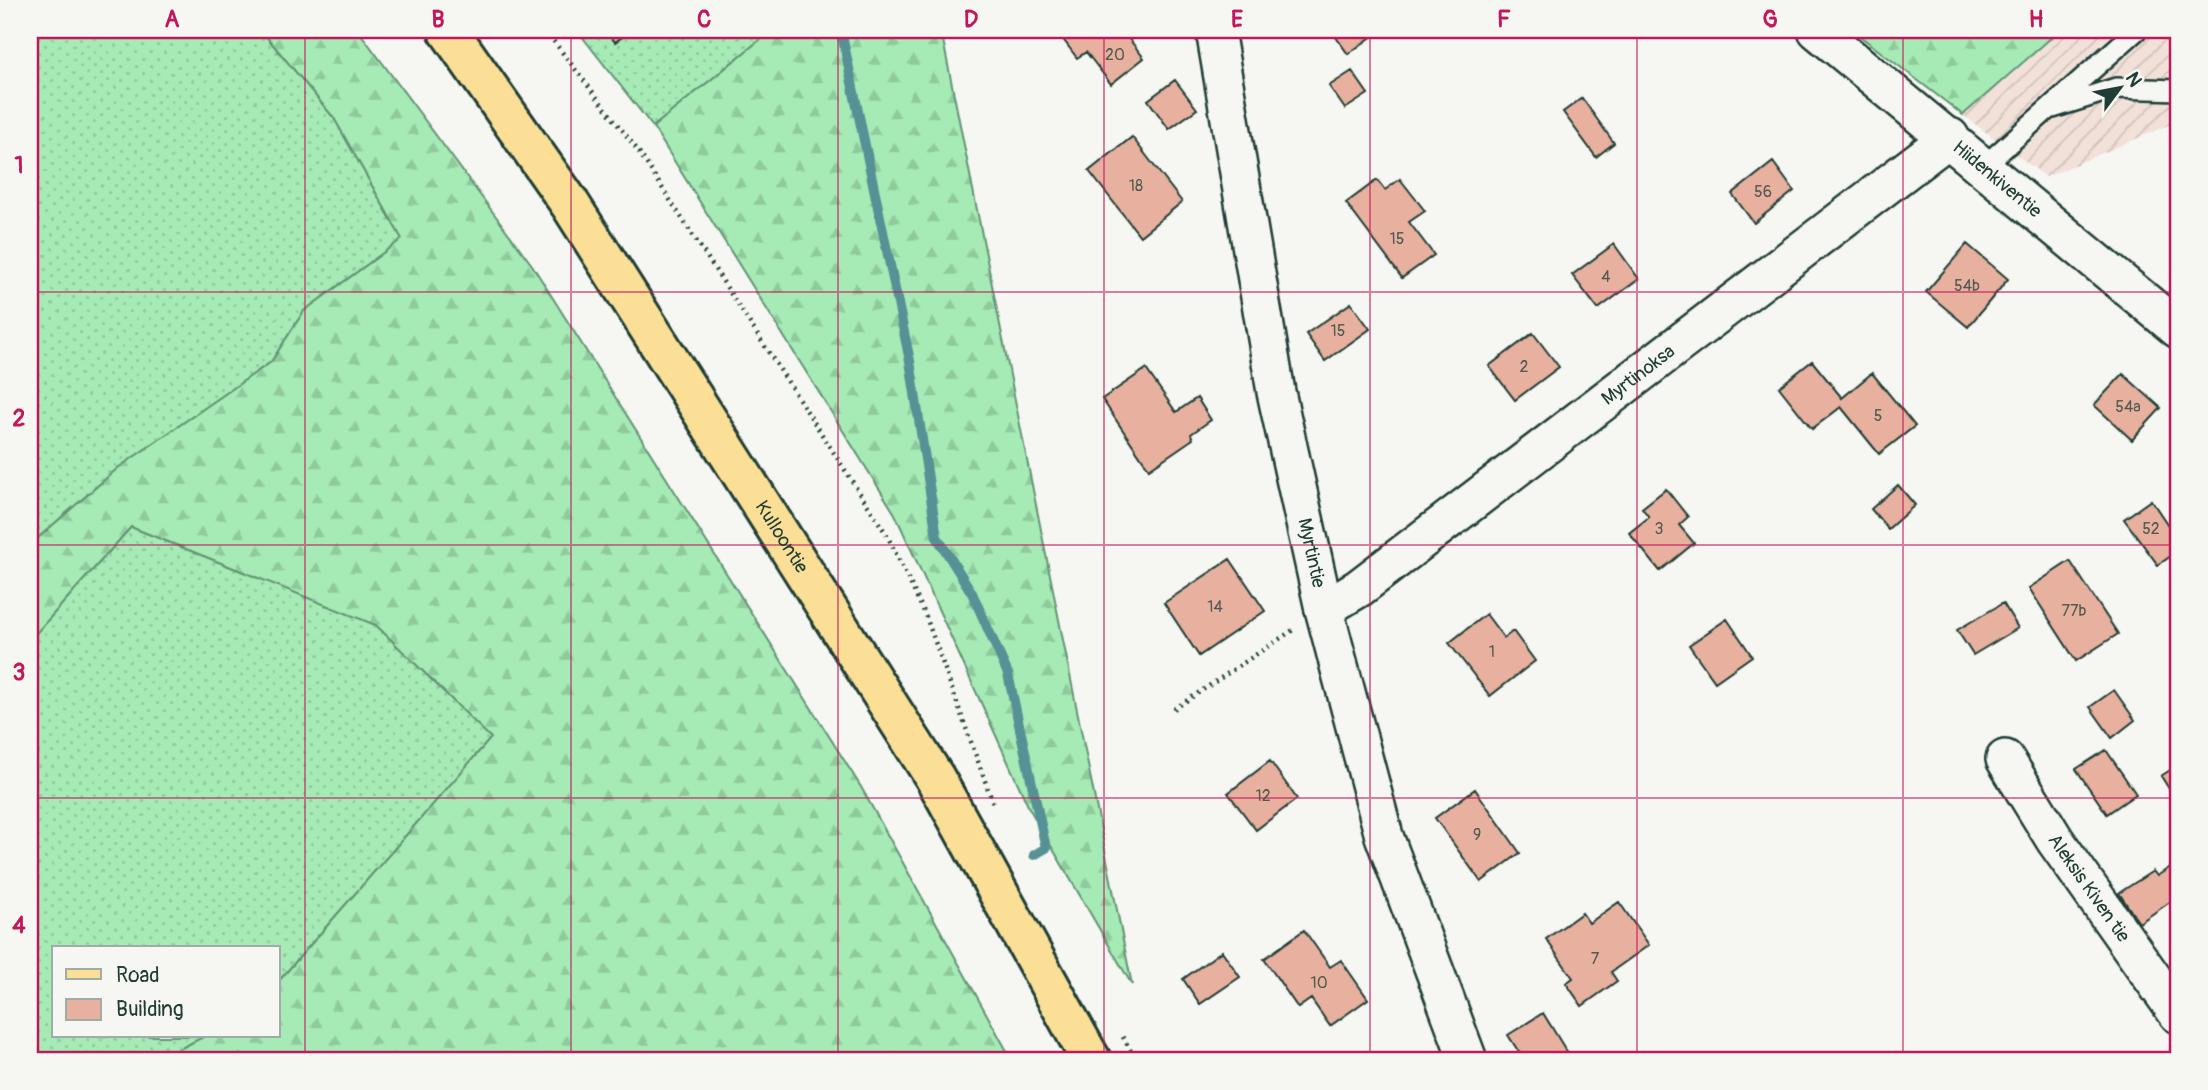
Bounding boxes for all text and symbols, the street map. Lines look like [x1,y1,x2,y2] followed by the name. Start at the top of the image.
[165,5,180,34] text: A
[431,5,445,34] text: B
[697,5,711,34] text: C
[964,5,978,34] text: D
[1231,5,1243,34] text: E
[1497,5,1511,34] text: F
[1762,5,1778,34] text: G
[2029,5,2043,34] text: H
[1105,45,1125,65] house number: 20
[2086,52,2156,122] north arrow
[2120,68,2147,91] text: N
[1948,135,2047,224] street label: Hiidenkiventie
[15,151,24,180] text: 1
[1129,176,1143,196] house number: 18
[1754,182,1772,202] house number: 56
[1390,229,1404,249] house number: 15
[1601,267,1611,287] house number: 4
[1954,276,1980,296] house number: 54b
[1331,321,1345,341] house number: 15
[1597,339,1680,411] street label: Myrtinoksa
[1520,357,1529,377] house number: 2
[2115,397,2141,417] house number: 54a
[13,404,26,433] text: 2
[1874,406,1882,426] house number: 5
[750,496,814,578] street label: Kulloontie
[1292,516,1331,591] street label: Myrtintie
[1655,519,1664,539] house number: 3
[2142,519,2160,539] house number: 52
[1207,597,1223,617] house number: 14
[2062,601,2087,621] house number: 77b
[1489,642,1495,662] house number: 1
[13,658,25,687] text: 3
[1255,786,1271,806] house number: 12
[1473,825,1481,845] house number: 9
[2042,829,2136,947] street label: Aleksis Kiven tie
[12,911,26,940] text: 4
[52,946,280,1038] legend
[1591,949,1600,969] house number: 7
[116,962,160,989] text: Road
[1310,973,1328,993] house number: 10
[116,996,183,1023] text: Building

